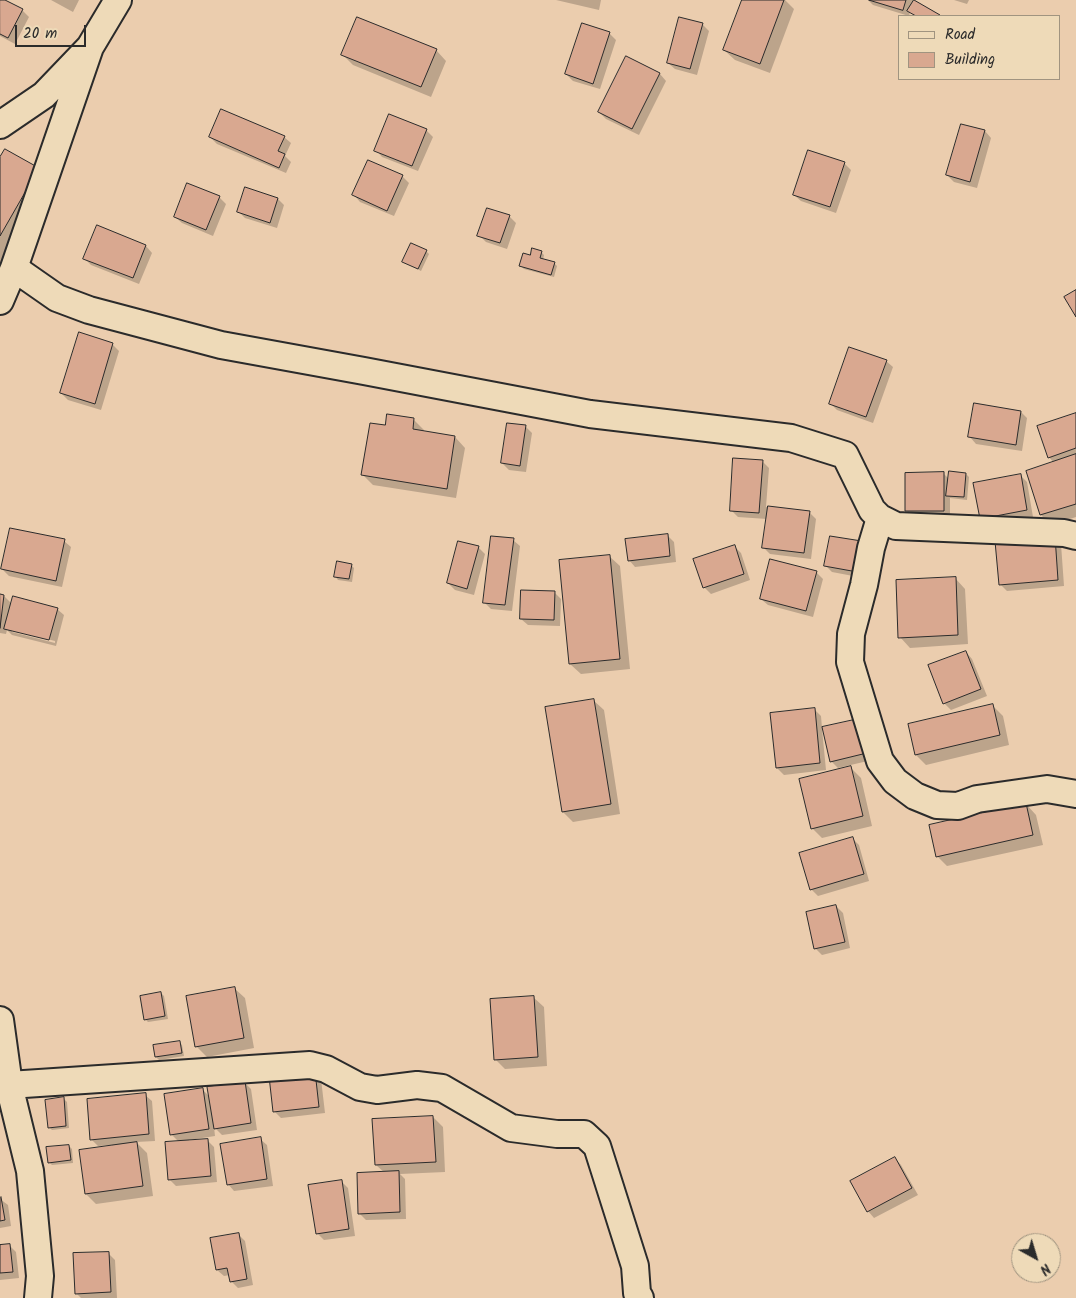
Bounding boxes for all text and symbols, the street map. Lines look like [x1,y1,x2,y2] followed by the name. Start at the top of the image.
[18,15,89,47] scale bar
[898,15,1061,80] legend
[23,22,57,46] text: 20 m
[945,23,975,47] text: Road
[945,48,995,72] text: Building
[1011,1233,1061,1283] north arrow
[1034,1258,1055,1280] text: N

